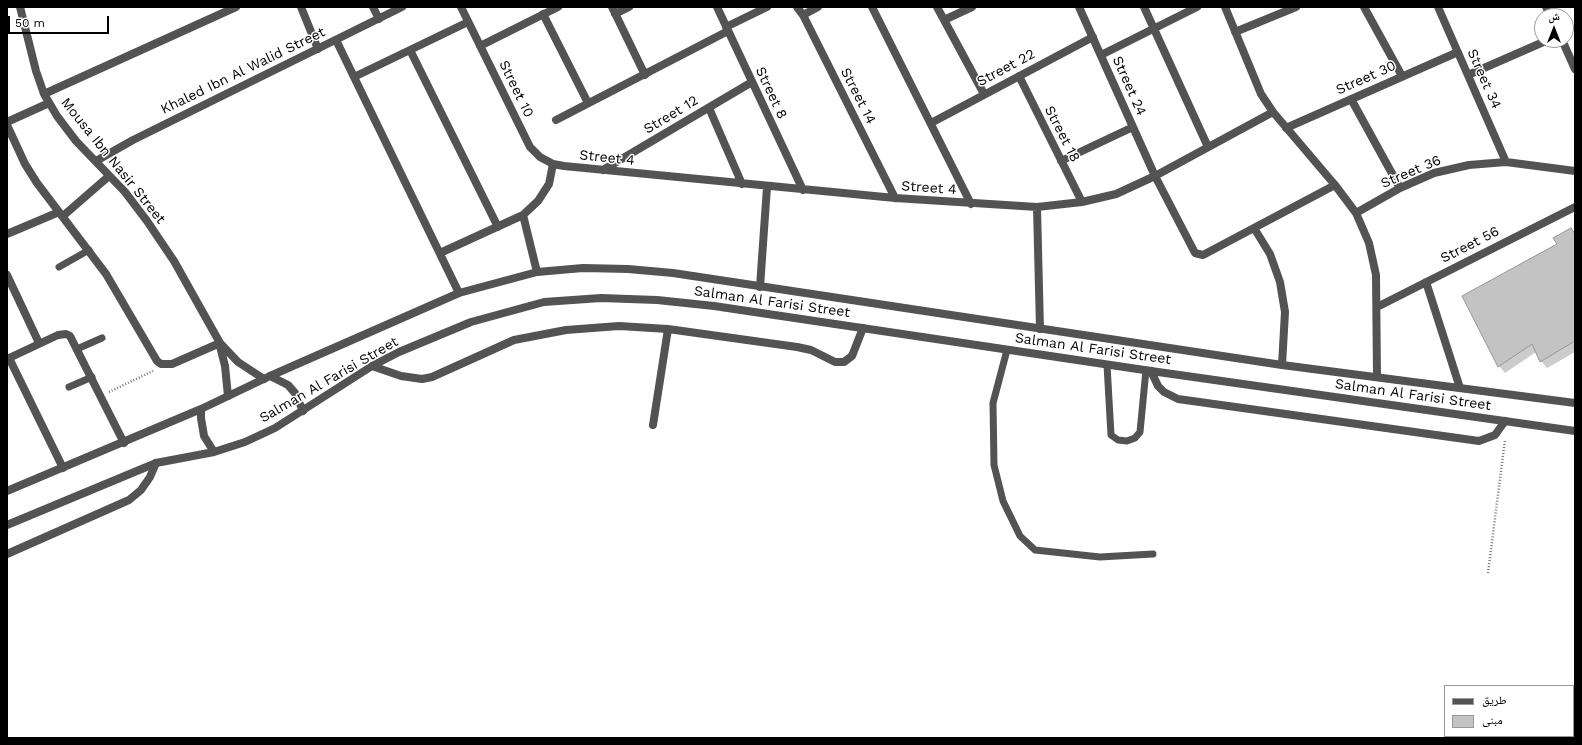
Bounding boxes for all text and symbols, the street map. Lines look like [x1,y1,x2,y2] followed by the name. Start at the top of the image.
[10,8,111,34] scale bar
[1534,8,1574,48] north arrow
[1548,10,1560,23] text: ش
[15,16,45,30] text: 50 m
[158,24,328,118] street label: Khaled Ibn Al Walid Street
[974,46,1038,90] street label: Street 22
[1463,47,1505,111] street label: Street 34
[1108,54,1150,118] street label: Street 24
[1333,57,1399,99] street label: Street 30
[495,58,537,120] street label: Street 10
[752,64,790,122] street label: Street 8
[837,65,879,127] street label: Street 14
[641,92,701,138] street label: Street 12
[57,95,169,227] street label: Mousa Ibn Nasir Street
[1041,103,1083,165] street label: Street 18
[579,147,635,169] street label: Street 4
[1378,152,1444,192] street label: Street 36
[901,178,957,198] street label: Street 4
[1438,223,1502,267] street label: Street 56
[693,283,851,321] street label: Salman Al Farisi Street
[1014,330,1172,368] street label: Salman Al Farisi Street
[257,333,401,427] street label: Salman Al Farisi Street
[1334,376,1492,414] street label: Salman Al Farisi Street
[1444,685,1574,737] legend
[1482,693,1507,707] text: طريق
[1482,713,1503,727] text: مبنى

